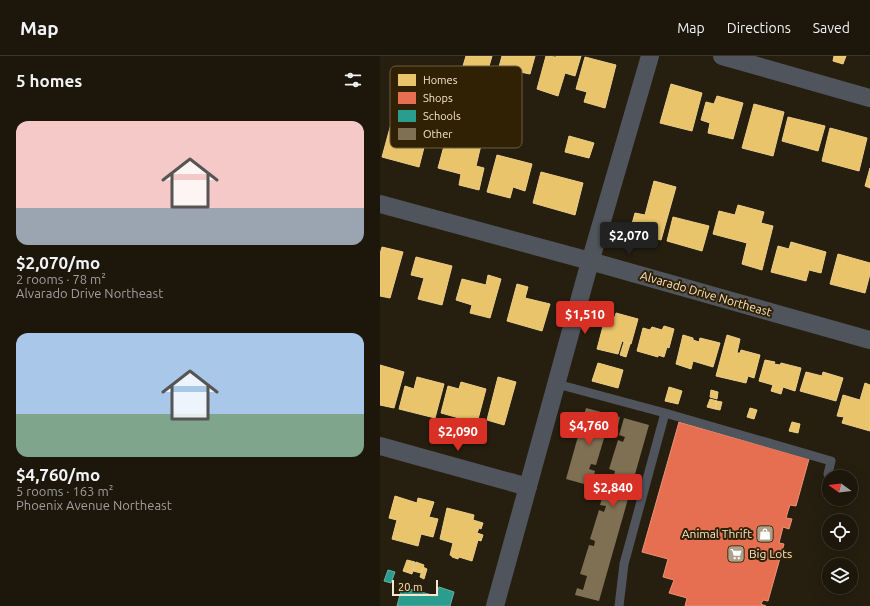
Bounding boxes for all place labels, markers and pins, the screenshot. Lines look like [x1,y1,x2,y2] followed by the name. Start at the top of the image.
[596,222,662,256] pin: $2,070
[552,301,618,335] pin: $1,510
[556,412,622,446] pin: $4,760
[425,418,491,452] pin: $2,090
[580,474,646,508] pin: $2,840
[755,524,775,544] shop icon: Animal Thrift
[682,527,752,540] place label: Animal Thrift
[726,544,746,564] supermarket icon: Big Lots
[749,547,792,560] place label: Big Lots

